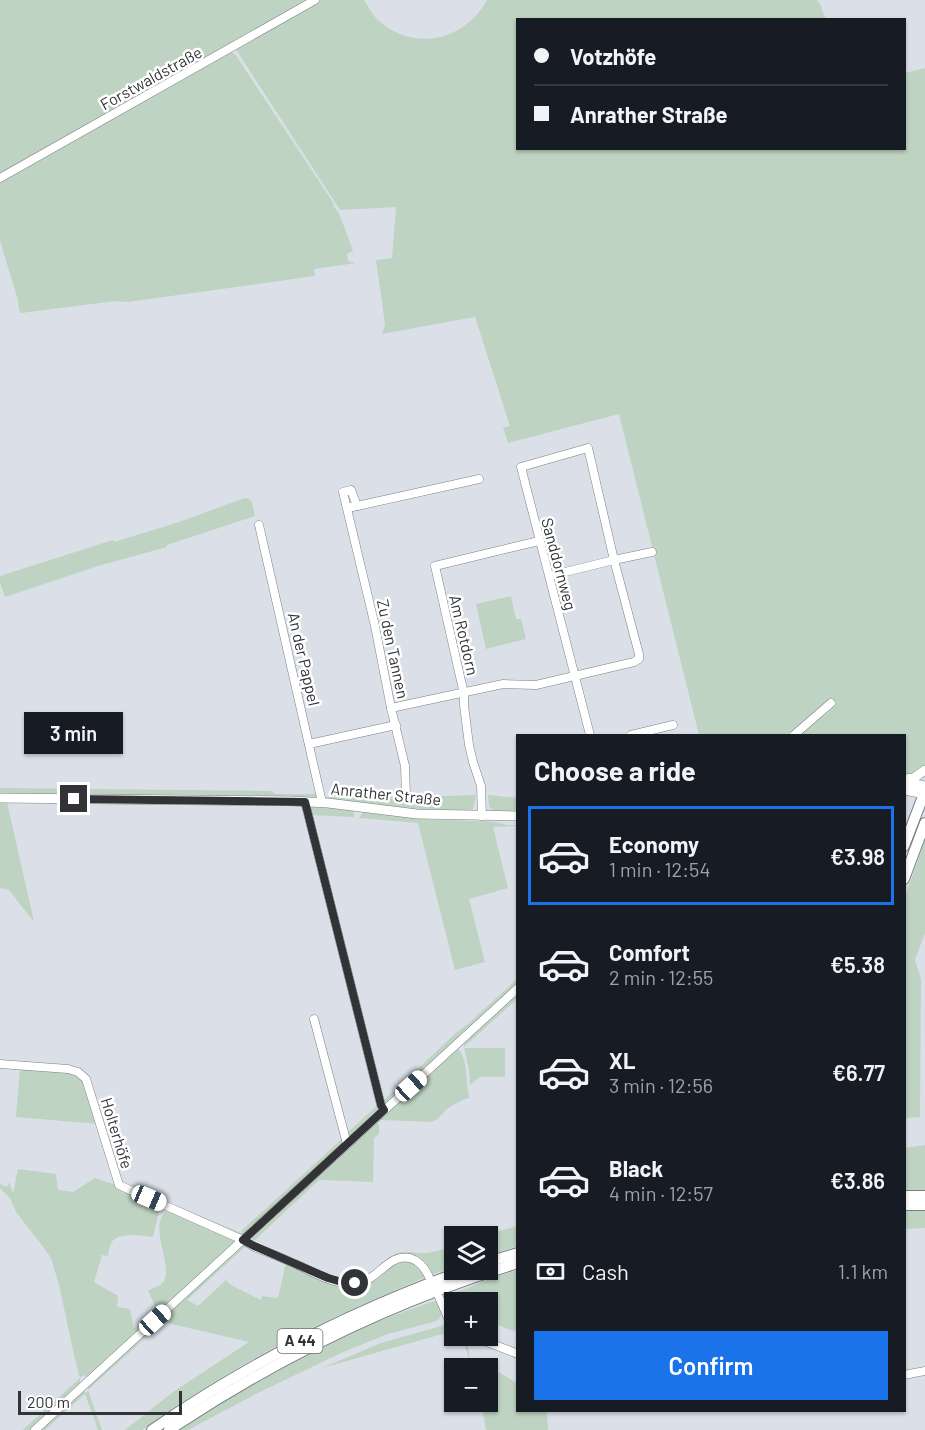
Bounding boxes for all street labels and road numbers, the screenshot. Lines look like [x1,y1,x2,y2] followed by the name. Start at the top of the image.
[97,42,205,113] street label: Forstwaldstraße
[538,516,581,612] street label: Sanddornweg
[446,593,483,677] street label: Am Rotdorn
[374,598,413,700] street label: Zu den Tannen
[285,610,324,707] street label: An der Pappel
[330,778,442,809] street label: Anrather Straße
[98,1095,137,1171] street label: Holterhöfe
[278,1329,322,1353] road number: A 44

